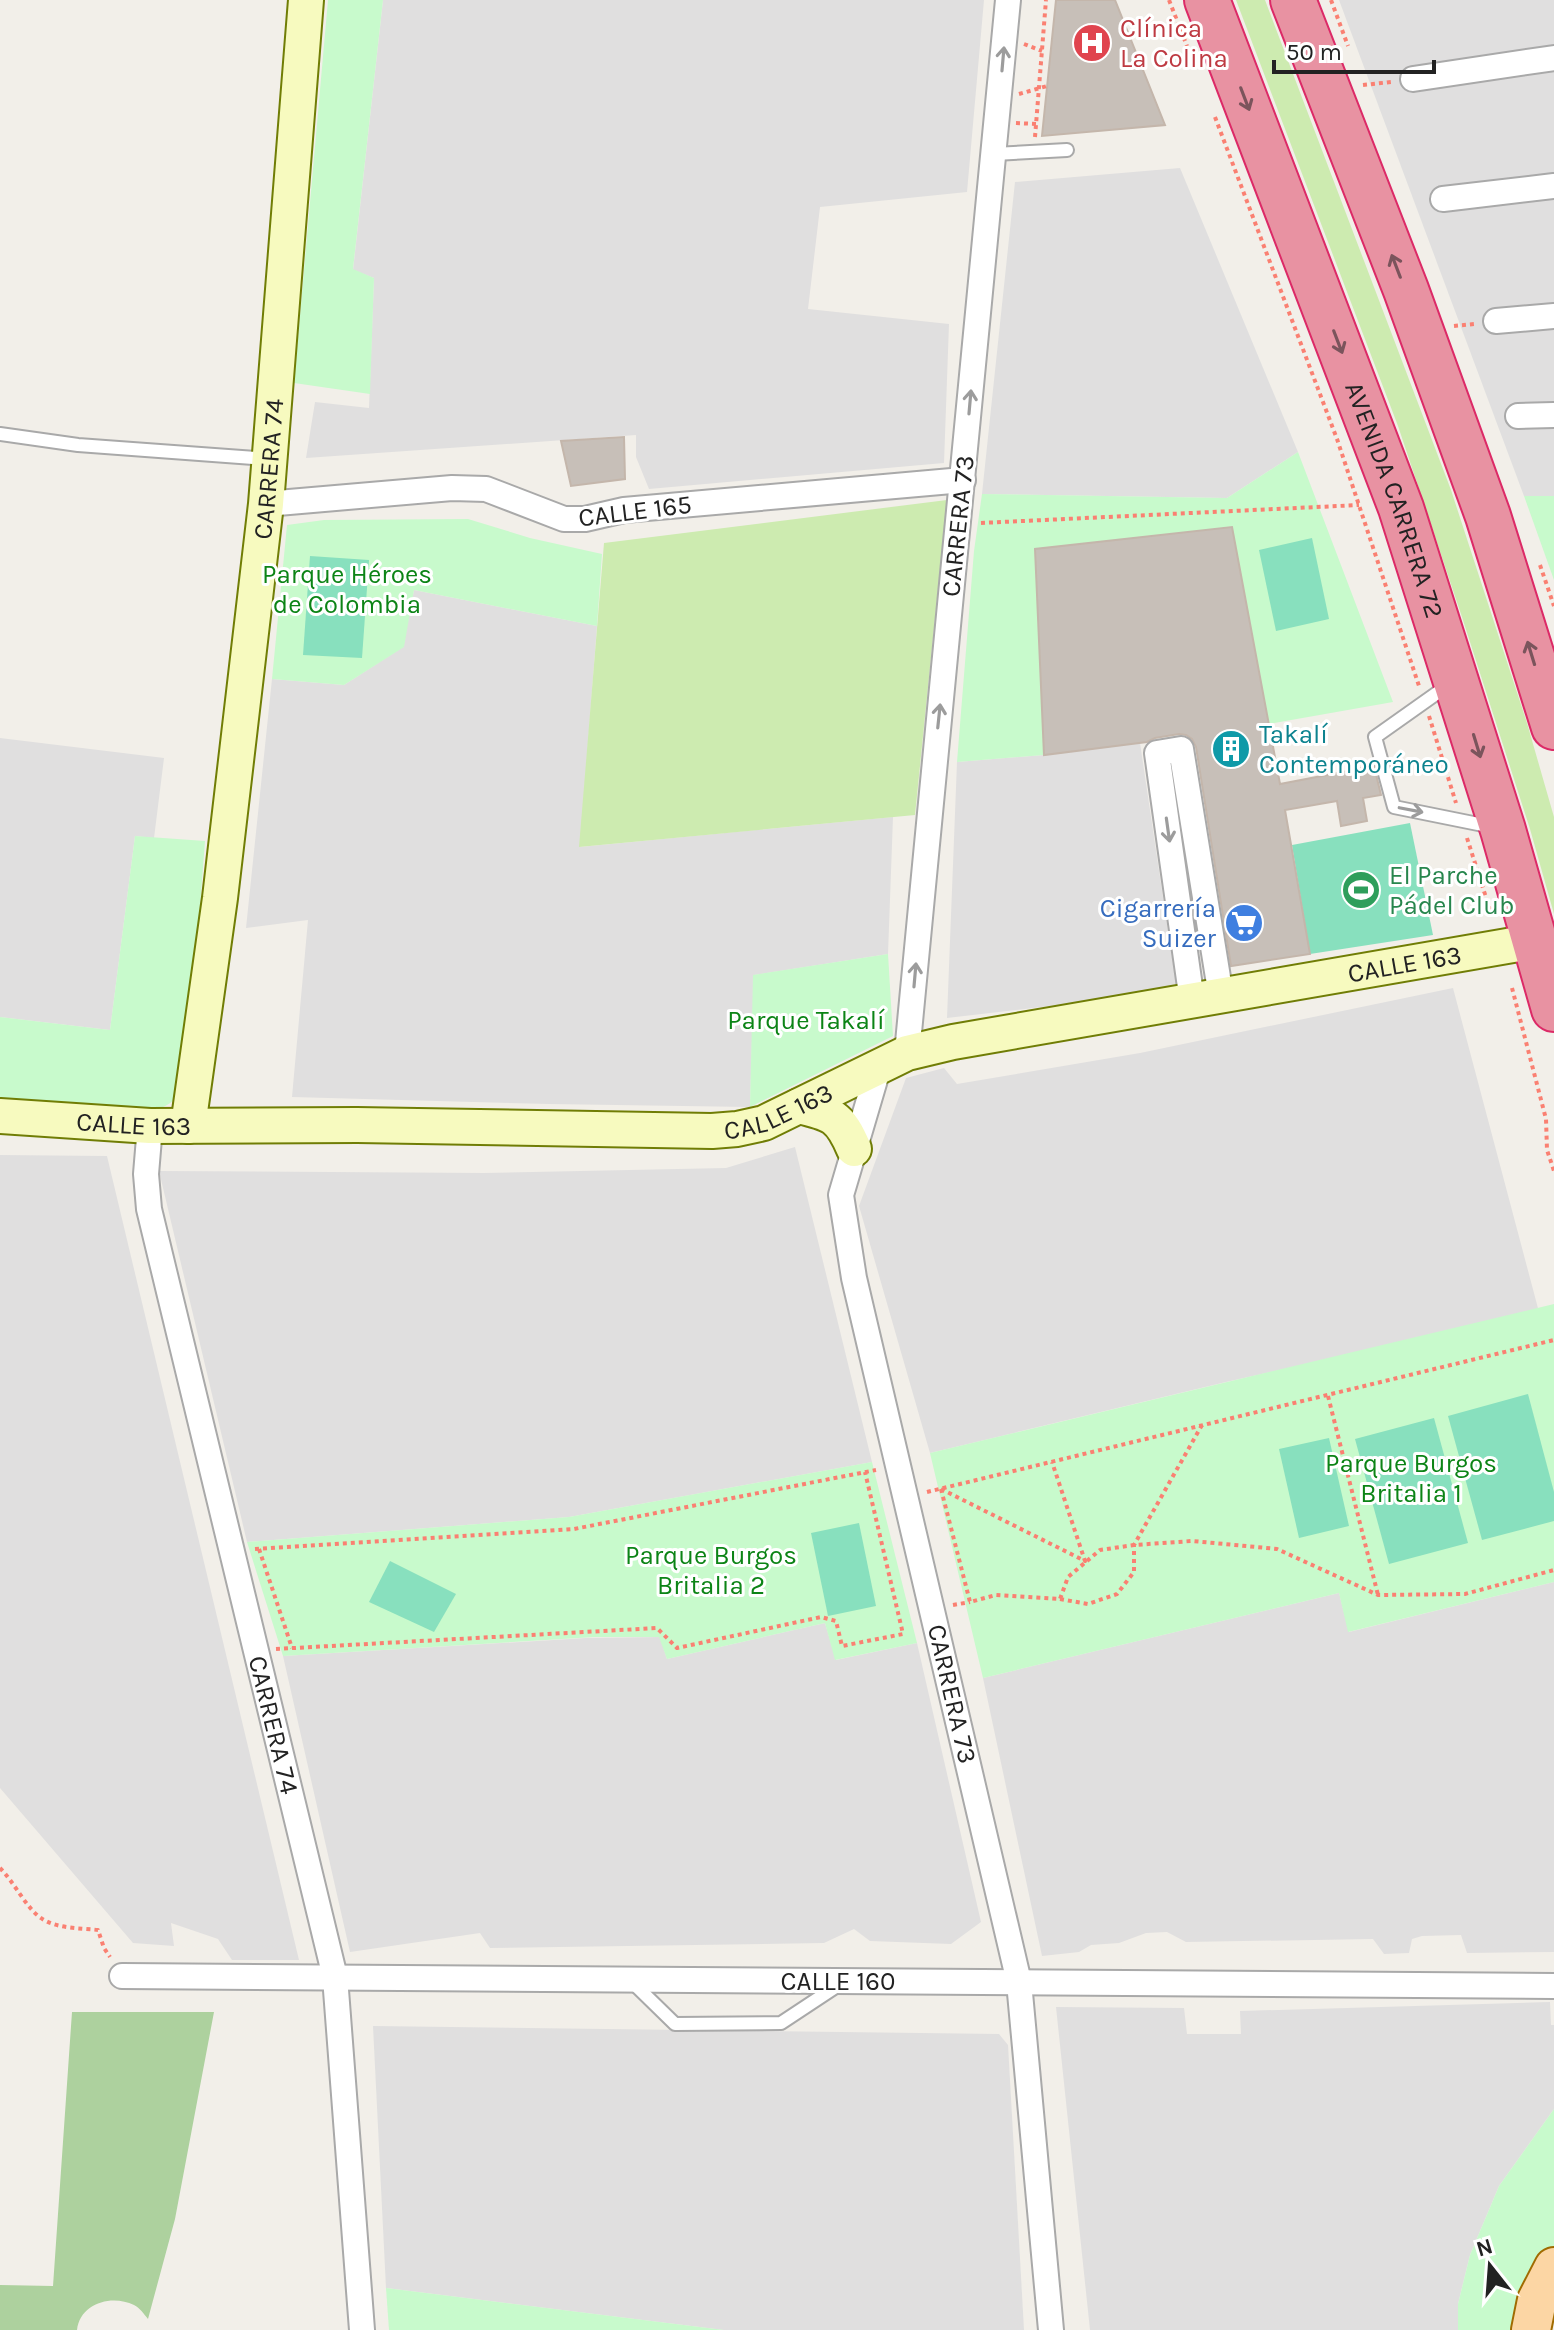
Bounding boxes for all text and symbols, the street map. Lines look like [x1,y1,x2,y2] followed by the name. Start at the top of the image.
[1120,13,1228,74] place label: Clínica La Colina
[1071,22,1113,64] hospital icon: Clínica La Colina
[1274,24,1434,74] scale bar
[1286,38,1342,66] text: 50 m
[995,46,1010,73] one-way arrow
[1239,86,1253,111] one-way arrow
[1388,254,1402,279] one-way arrow
[1332,329,1346,353] one-way arrow
[1339,377,1450,622] street label: AVENIDA CARRERA 72
[963,389,978,416] one-way arrow
[246,397,290,541] street label: CARRERA 74
[935,454,981,598] street label: CARRERA 73
[576,489,694,533] street label: CALLE 165
[262,559,432,620] park label: Parque Héroes de Colombia
[1522,640,1537,665] one-way arrow
[932,703,947,730] one-way arrow
[1259,719,1449,780] place label: Takalí Contemporáneo
[1210,728,1252,770] building icon: Takalí Contemporáneo
[1470,733,1485,759] one-way arrow
[1398,803,1424,818] one-way arrow
[1161,817,1176,842] one-way arrow
[1389,860,1514,921] place label: El Parche Pádel Club
[1340,869,1382,911] sports icon: El Parche Pádel Club
[1100,893,1217,954] place label: Cigarrería Suizer
[1223,902,1265,944] supermarket icon: Cigarrería Suizer
[1345,939,1464,989] street label: CALLE 163
[907,962,922,989] one-way arrow
[727,1005,885,1036] park label: Parque Takalí
[723,1076,838,1145] street label: CALLE 163
[75,1106,191,1142] street label: CALLE 163
[1325,1448,1497,1509] park label: Parque Burgos Britalia 1
[625,1540,797,1601] park label: Parque Burgos Britalia 2
[921,1621,983,1767] street label: CARRERA 73
[242,1653,306,1797] street label: CARRERA 74
[781,1966,895,1997] street label: CALLE 160
[1450,2226,1530,2306] north arrow
[1473,2233,1496,2263] text: N

